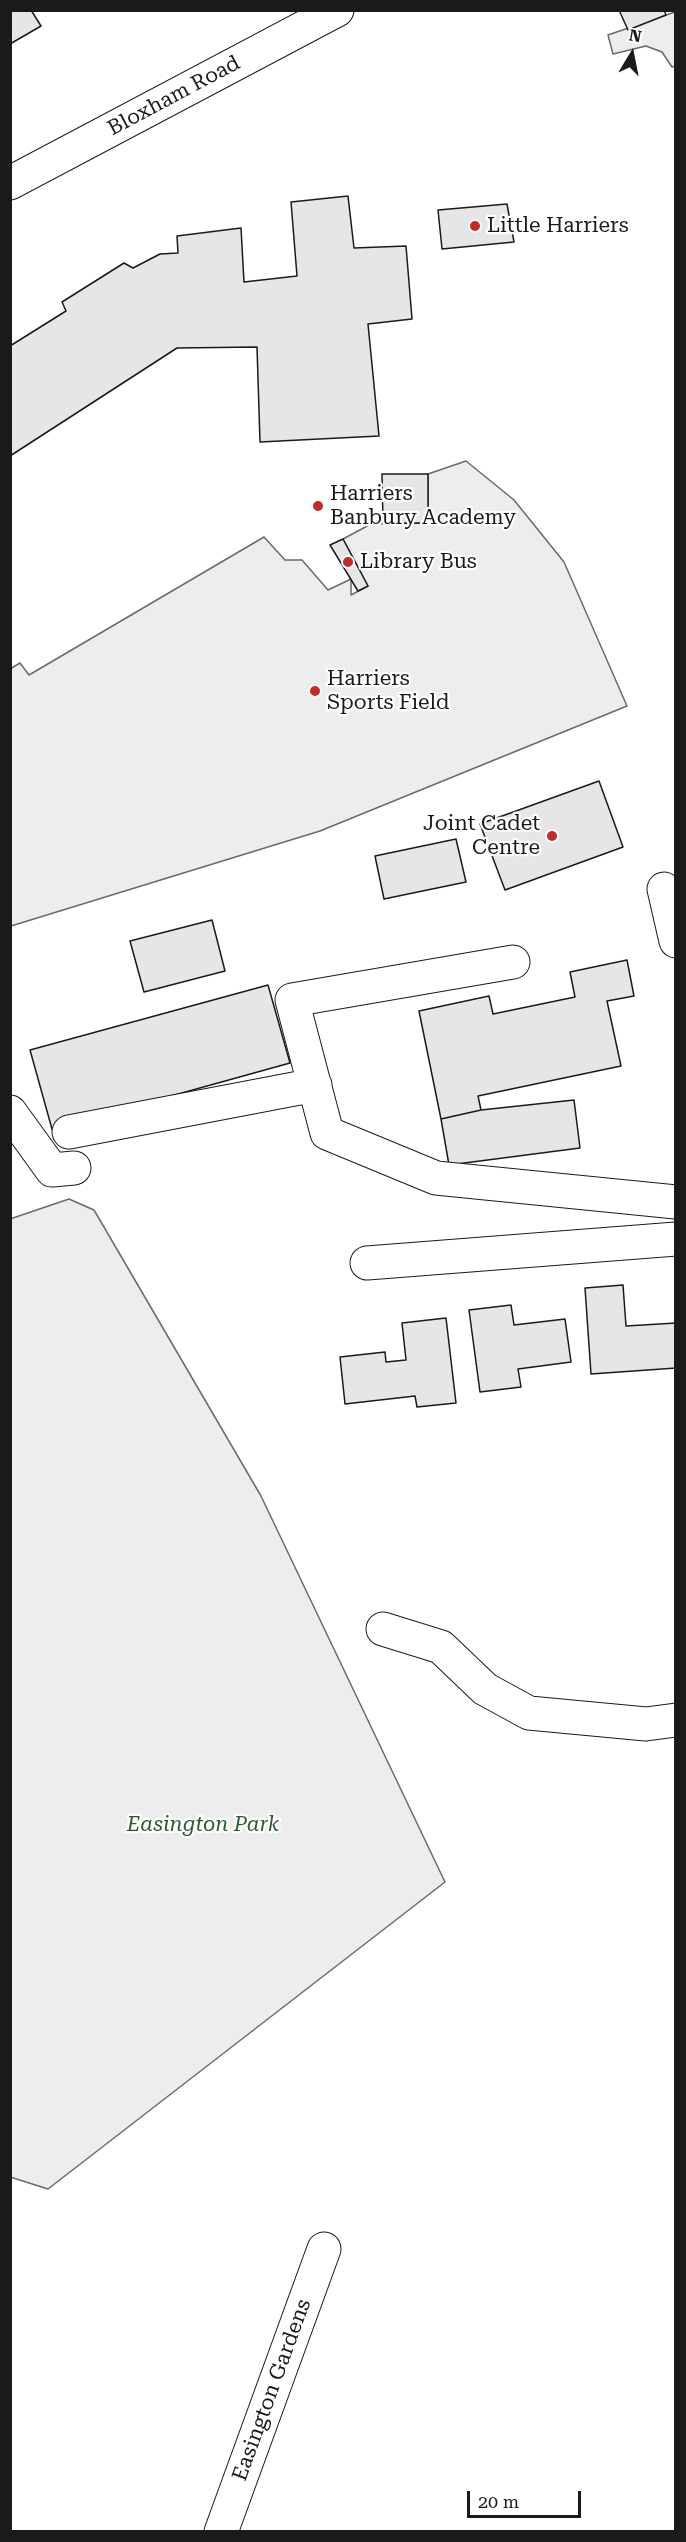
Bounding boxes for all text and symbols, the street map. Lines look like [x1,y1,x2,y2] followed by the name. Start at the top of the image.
[602,24,662,84] north arrow
[627,25,643,46] text: N
[104,51,244,141] street label: Bloxham Road
[487,213,629,239] place label: Little Harriers
[468,219,482,233] marker: Little Harriers
[330,481,516,531] place label: Harriers Banbury Academy
[311,499,325,513] marker: Harriers Banbury Academy
[360,549,477,575] place label: Library Bus
[341,555,355,569] marker: Library Bus
[327,666,449,716] place label: Harriers Sports Field
[308,684,322,698] marker: Harriers Sports Field
[423,811,540,861] place label: Joint Cadet Centre
[545,829,559,843] marker: Joint Cadet Centre
[127,1812,279,1838] park label: Easington Park
[227,2296,317,2484] street label: Easington Gardens
[470,2479,584,2517] scale bar
[478,2491,519,2512] text: 20 m

